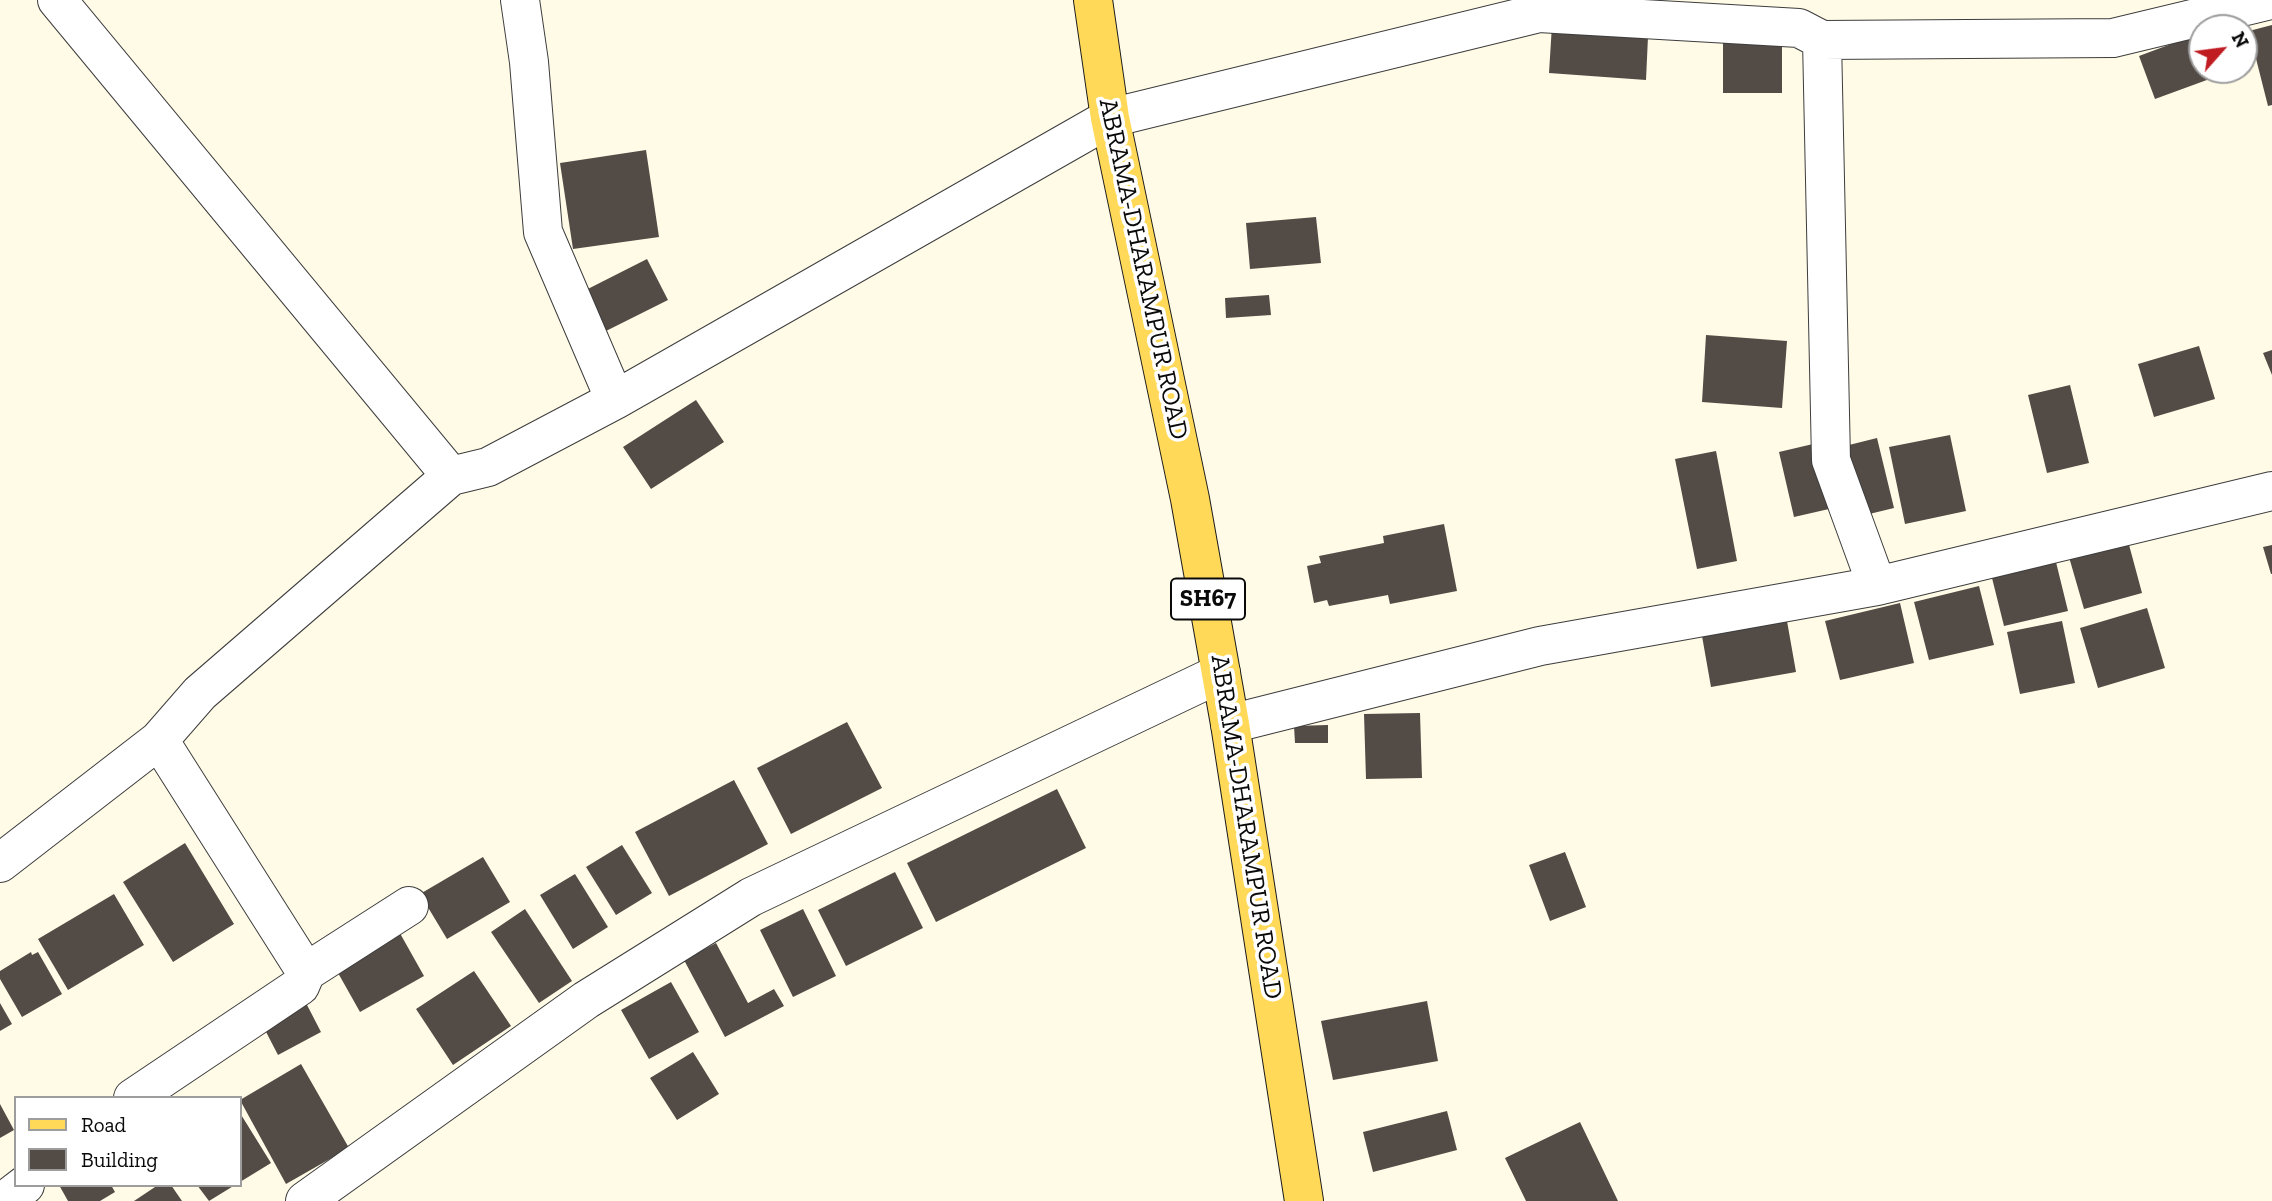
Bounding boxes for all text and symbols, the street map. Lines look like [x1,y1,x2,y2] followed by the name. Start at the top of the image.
[2188,14,2258,84] north arrow
[2227,28,2254,52] text: N
[1092,96,1194,442] street label: ABRAMA-DHARAMPUR ROAD
[1171,578,1245,620] road number: SH67
[1203,653,1289,1001] street label: ABRAMA-DHARAMPUR ROAD
[14,1096,242,1187] legend
[81,1112,126,1137] text: Road
[81,1147,158,1172] text: Building

